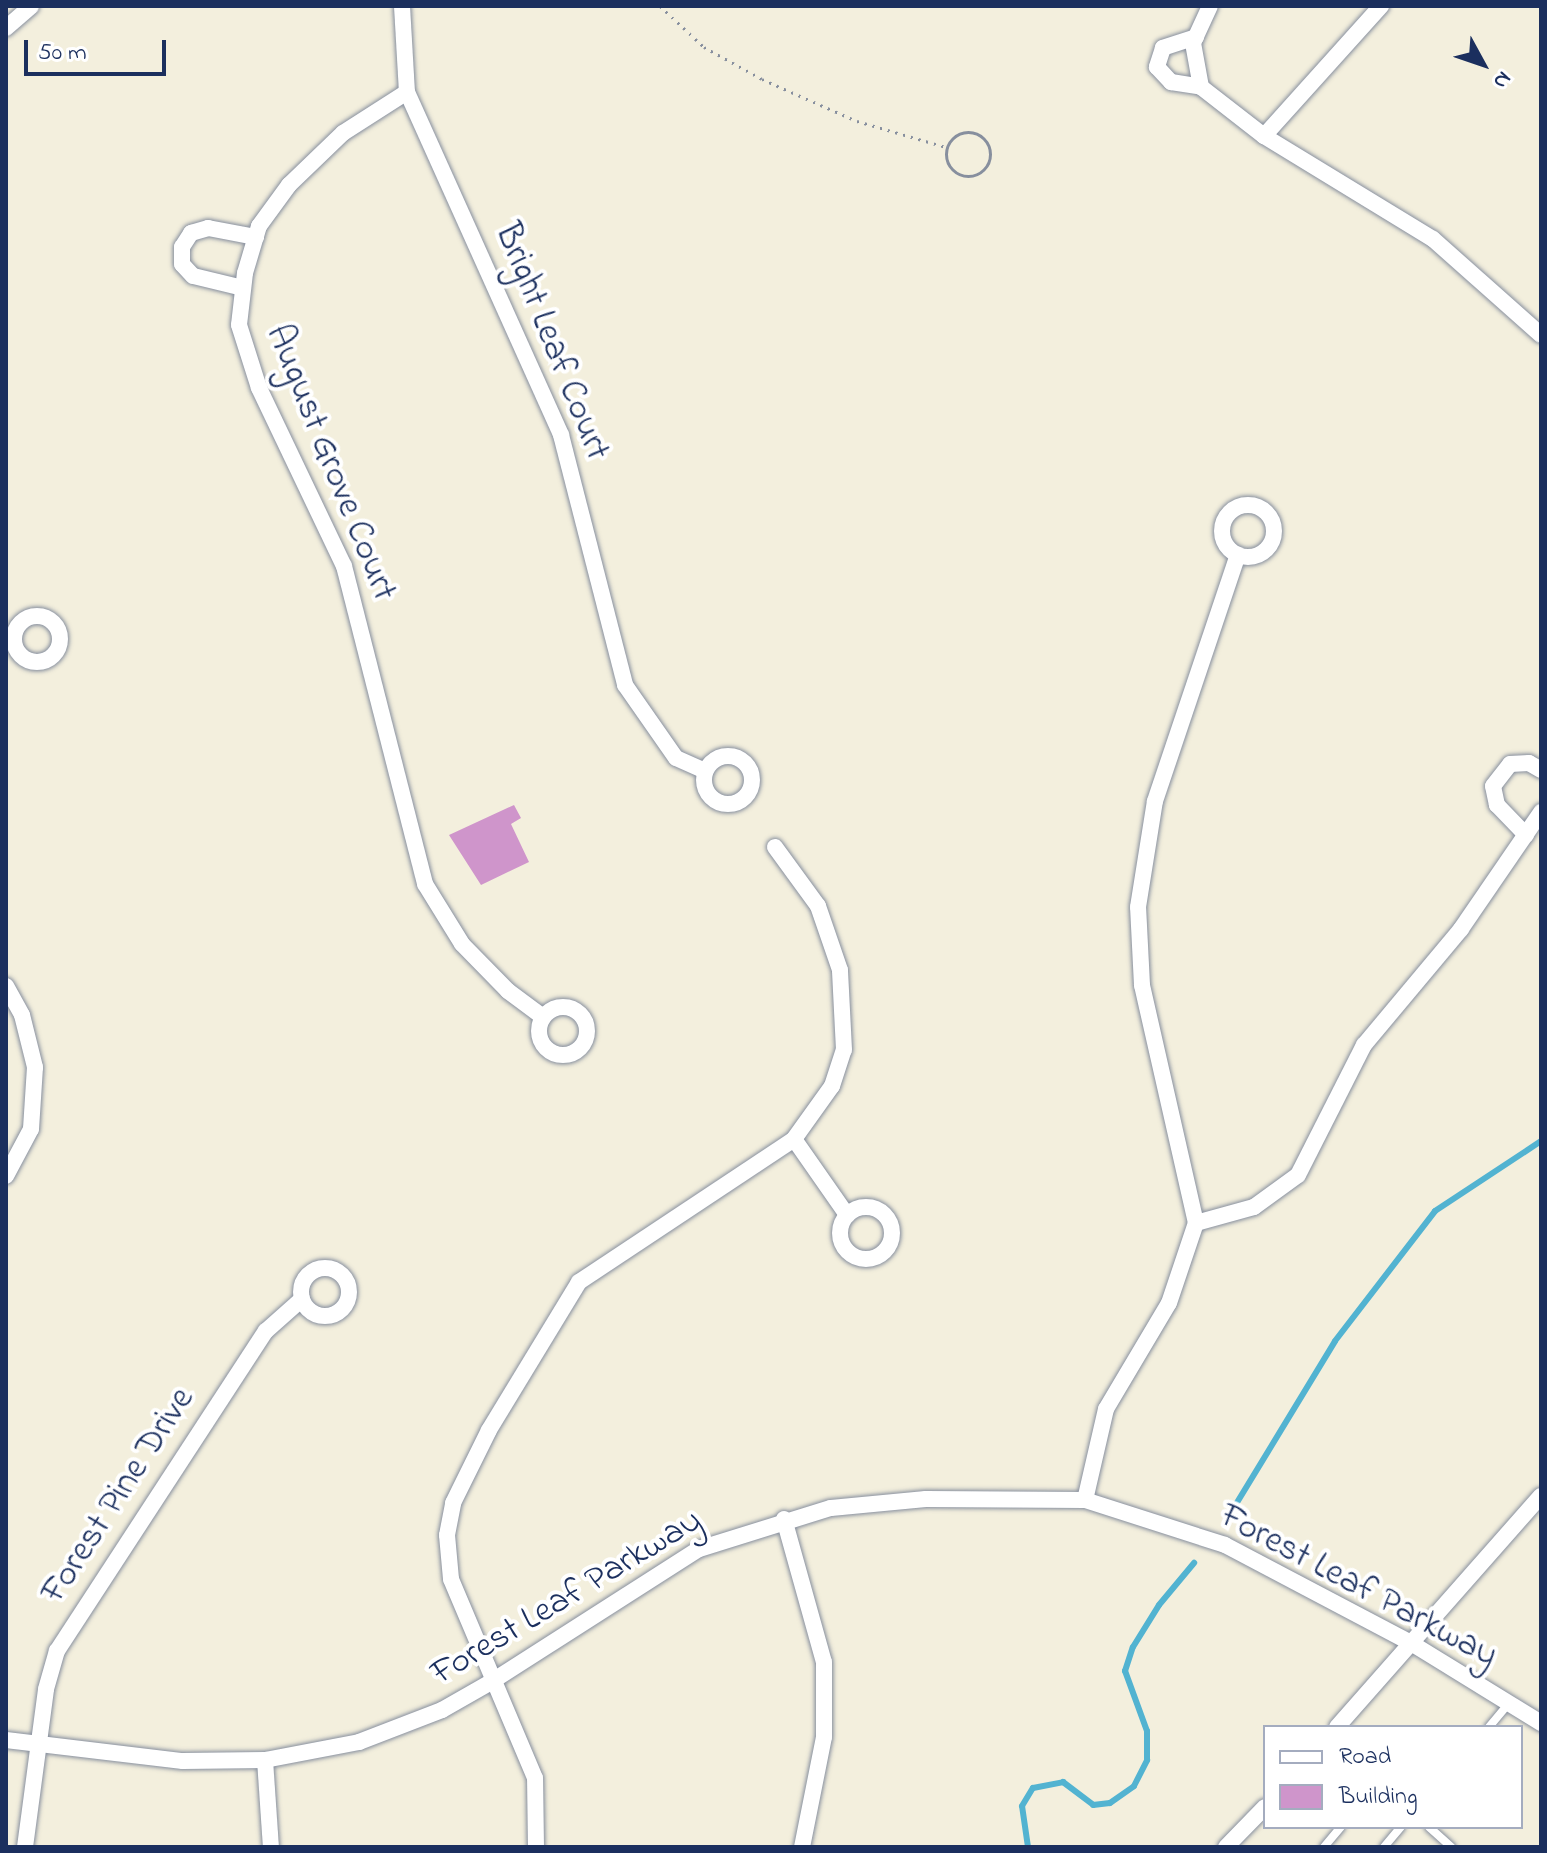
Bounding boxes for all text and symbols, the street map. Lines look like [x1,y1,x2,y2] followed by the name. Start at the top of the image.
[28,24,170,74] scale bar
[1443,24,1523,104] north arrow
[38,36,87,71] text: 50 m
[1484,63,1518,95] text: N
[484,217,618,467] street label: Bright Leaf Court
[255,319,405,607] street label: August Grove Court
[33,1380,205,1612] street label: Forest Pine Drive
[1212,1496,1504,1678] street label: Forest Leaf Parkway
[424,1500,710,1696] street label: Forest Leaf Parkway
[1263,1725,1523,1829] legend
[1339,1740,1391,1775] text: Road
[1339,1780,1418,1815] text: Building

